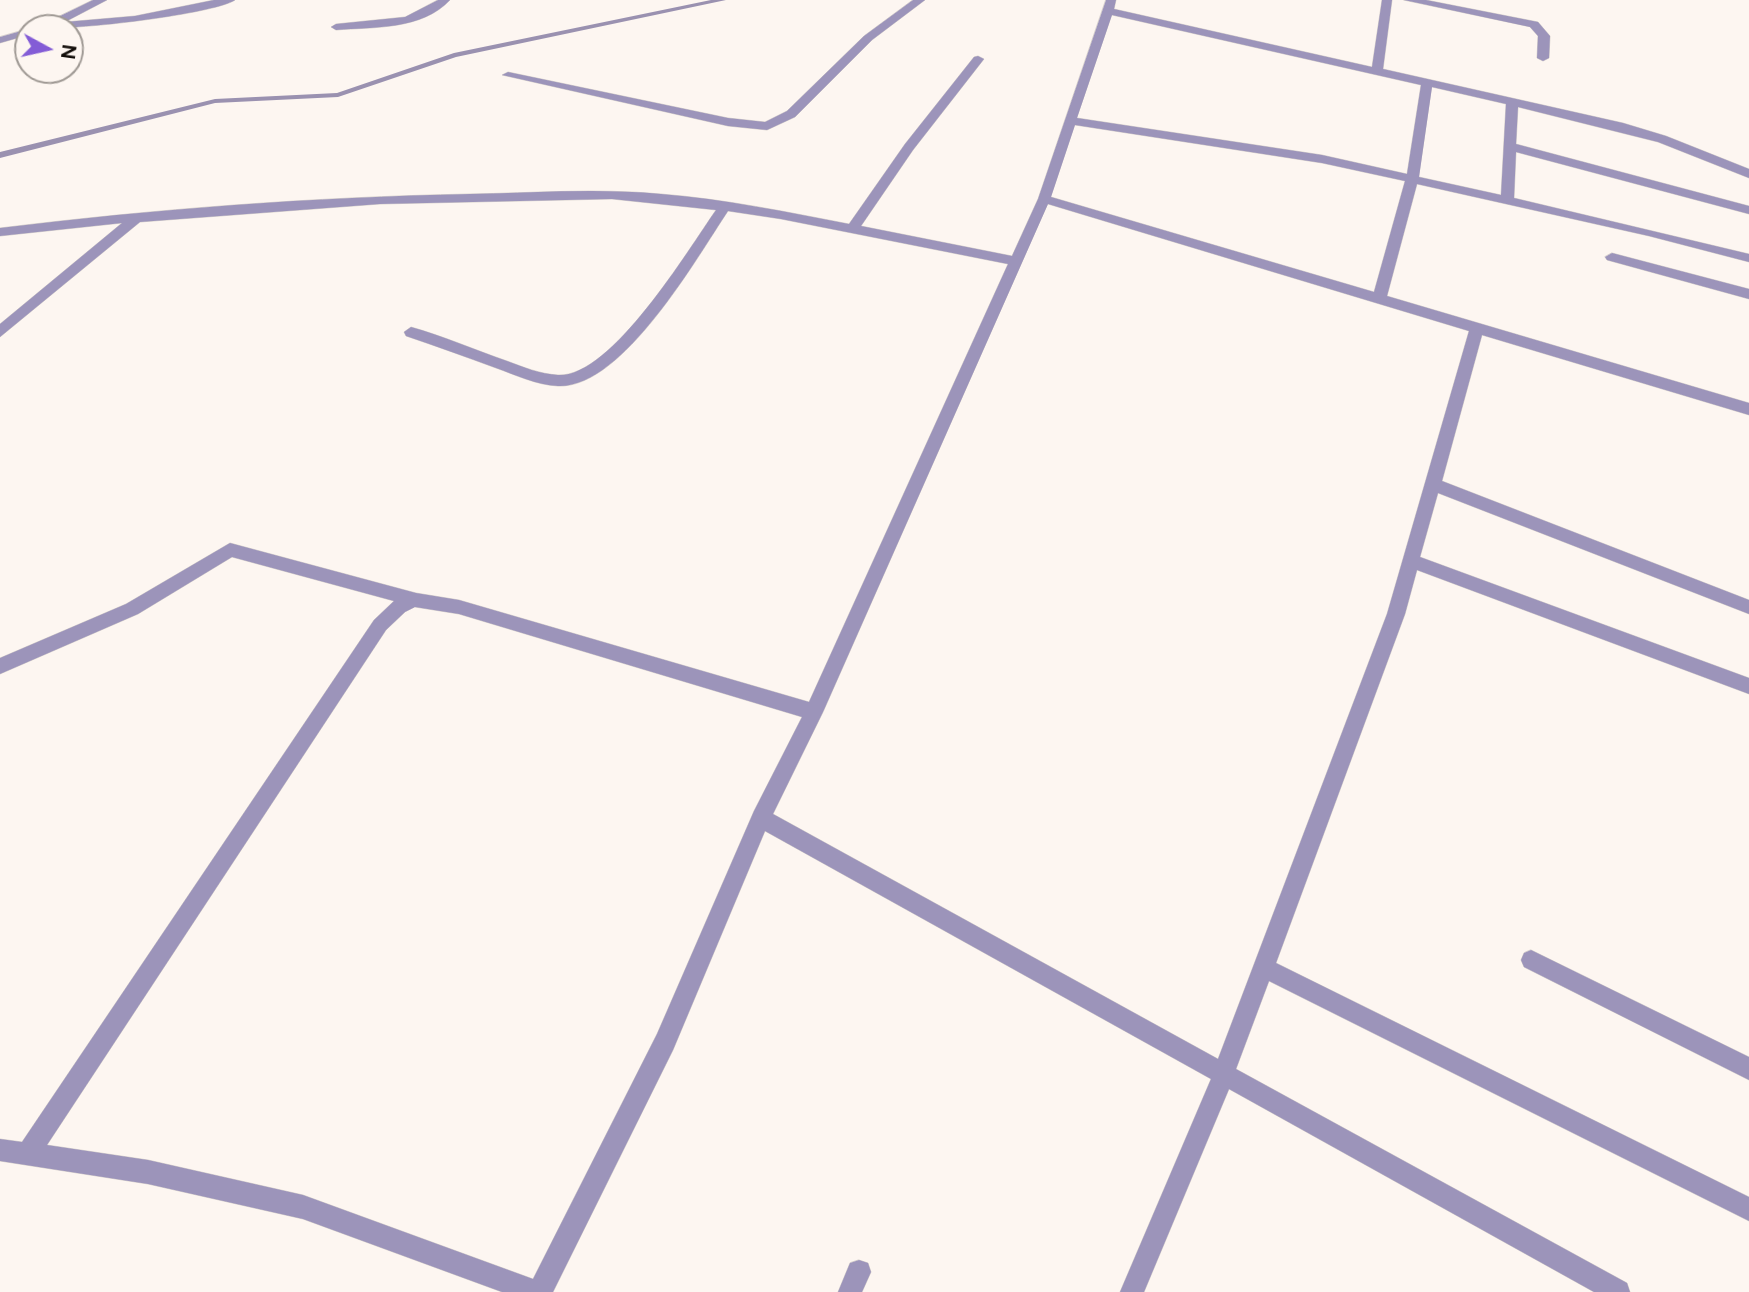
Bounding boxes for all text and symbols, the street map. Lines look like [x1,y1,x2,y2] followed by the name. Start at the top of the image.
[14,14,84,84] north arrow
[56,43,81,61] text: N

